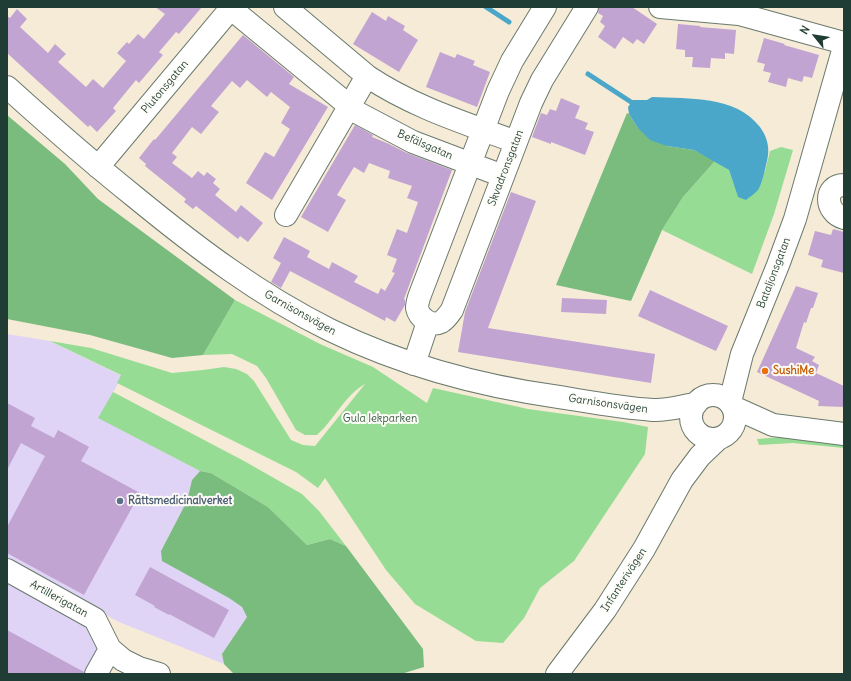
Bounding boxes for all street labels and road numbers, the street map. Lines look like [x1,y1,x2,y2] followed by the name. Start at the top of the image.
[139,58,191,116] street label: Plutonsgatan
[395,127,455,163] street label: Befälsgatan
[485,128,527,208] street label: Skvadronsgatan
[754,236,794,310] street label: Bataljonsgatan
[262,288,338,338] street label: Garnisonsvägen
[567,392,649,416] street label: Garnisonsvägen
[598,546,650,614] street label: Infanterivägen
[28,578,90,620] street label: Artillerigatan

